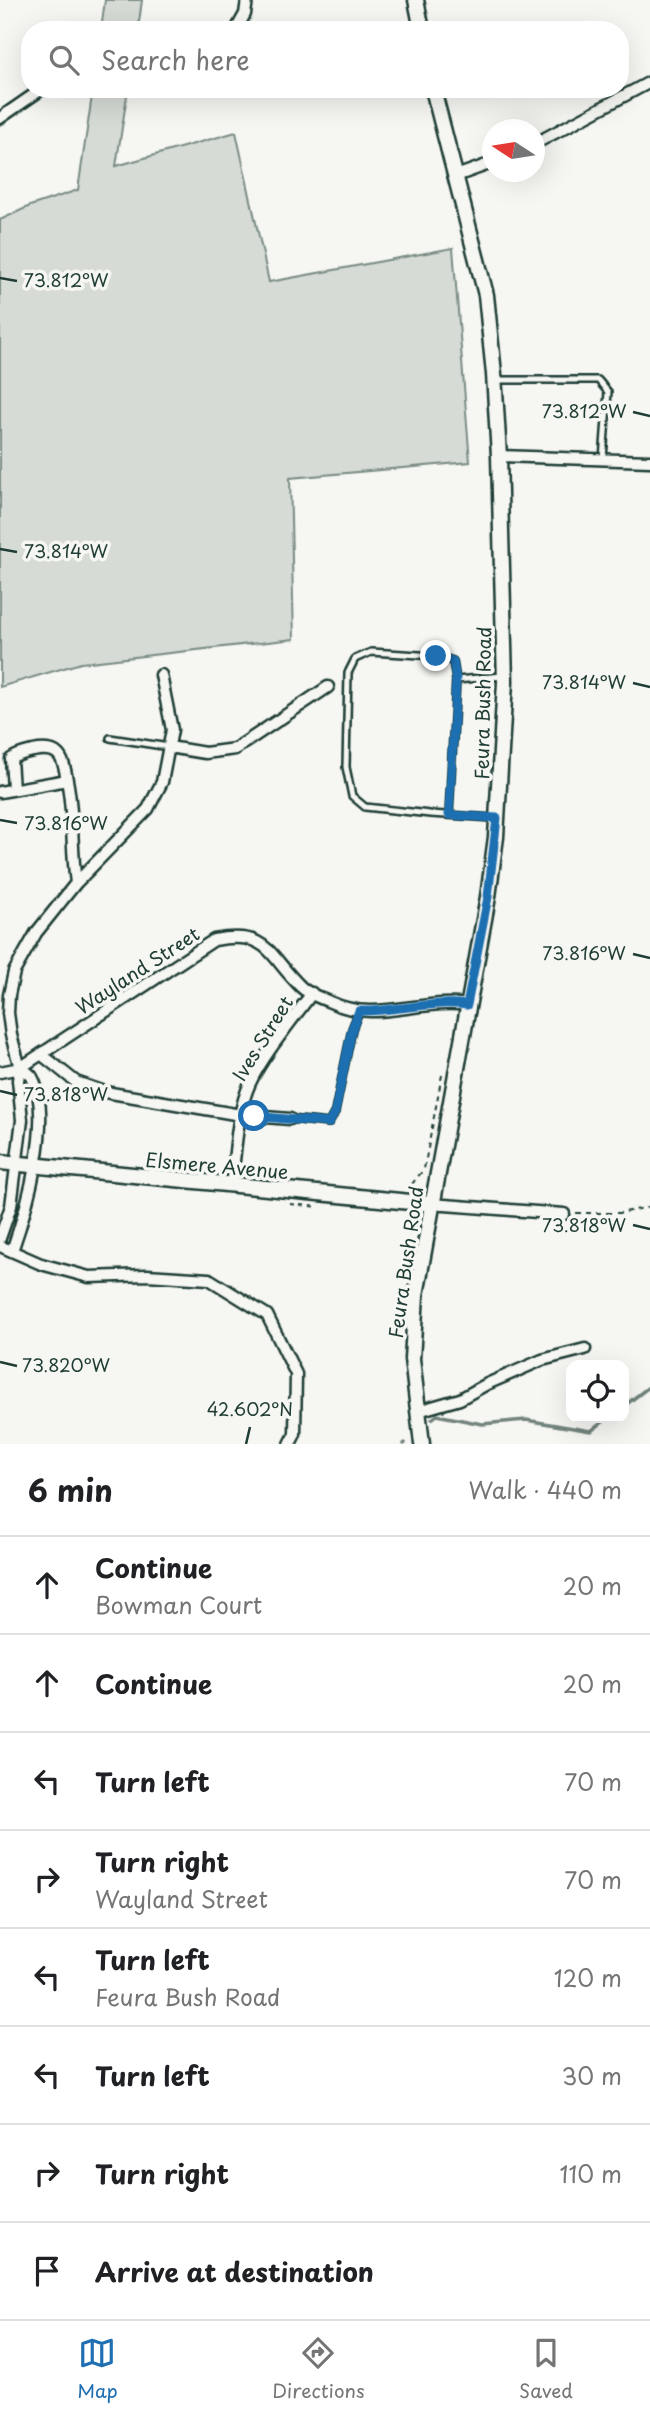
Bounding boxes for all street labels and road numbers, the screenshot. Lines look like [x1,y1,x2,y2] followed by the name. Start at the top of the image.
[467,626,497,780] street label: Feura Bush Road
[69,919,205,1021] street label: Wayland Street
[225,990,299,1086] street label: Ives Street
[144,1145,290,1185] street label: Elsmere Avenue
[380,1184,430,1340] street label: Feura Bush Road

